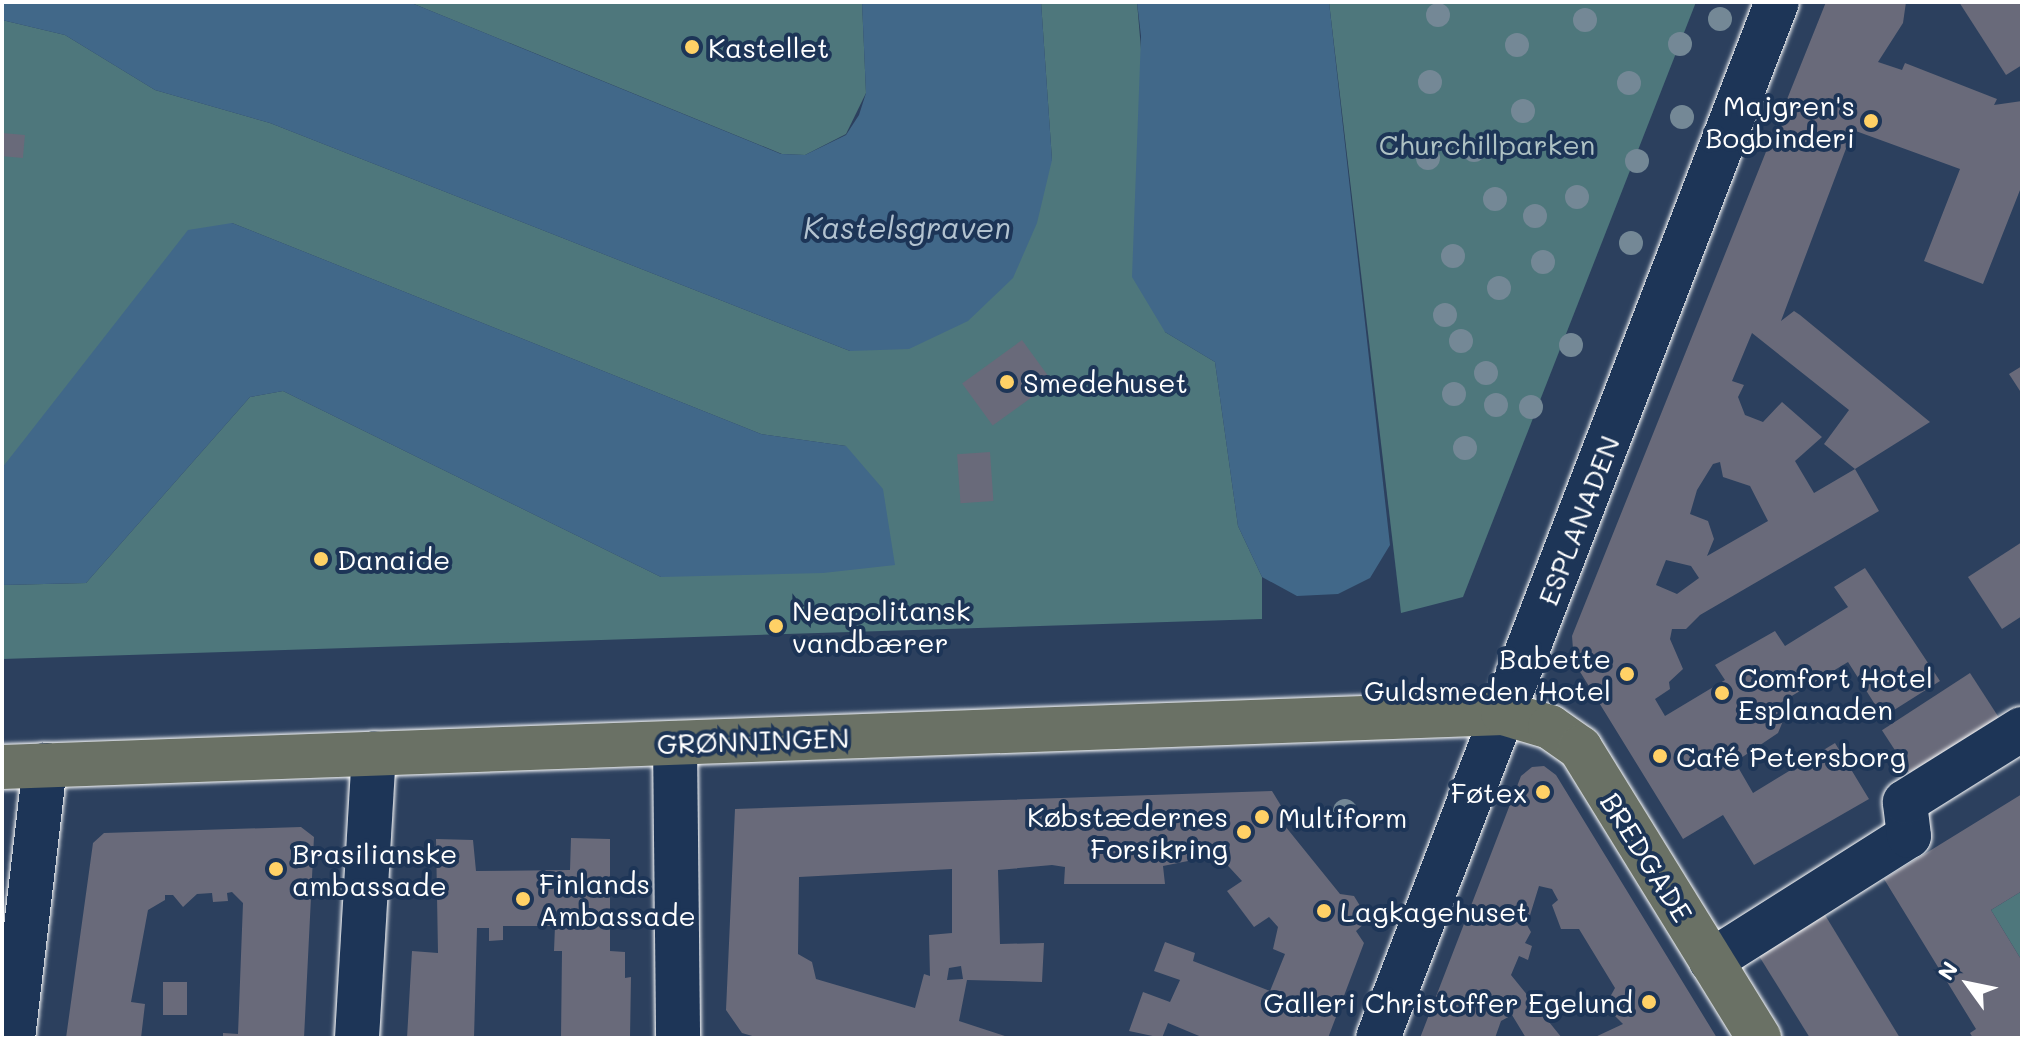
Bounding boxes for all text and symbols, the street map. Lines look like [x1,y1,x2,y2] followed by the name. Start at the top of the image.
[708,30,829,64] place label: Kastellet
[683,38,701,56] marker: Kastellet
[1705,88,1855,154] place label: Majgren's Bogbinderi
[1862,112,1880,130] marker: Majgren's Bogbinderi
[1379,127,1595,161] park label: Churchillparken
[803,209,1011,245] water label: Kastelsgraven
[1023,365,1188,399] place label: Smedehuset
[998,373,1016,391] marker: Smedehuset
[1530,430,1626,610] street label: ESPLANADEN
[337,542,450,576] place label: Danaide
[312,550,330,568] marker: Danaide
[792,593,971,659] place label: Neapolitansk vandbærer
[767,617,785,635] marker: Neapolitansk vandbærer
[1364,641,1611,707] place label: Babette Guldsmeden Hotel
[1738,660,1933,726] place label: Comfort Hotel Esplanaden
[1618,665,1636,683] marker: Babette Guldsmeden Hotel
[1713,684,1731,702] marker: Comfort Hotel Esplanaden
[656,720,850,760] street label: GRØNNINGEN
[1676,739,1906,773] place label: Café Petersborg
[1651,747,1669,765] marker: Café Petersborg
[1451,775,1527,809] place label: Føtex
[1534,783,1552,801] marker: Føtex
[1594,786,1700,928] street label: BREDGADE
[1027,799,1228,865] place label: Købstædernes Forsikring
[1278,800,1407,834] place label: Multiform
[1253,808,1271,826] marker: Multiform
[1235,823,1253,841] marker: Købstædernes Forsikring
[292,836,457,902] place label: Brasilianske ambassade
[267,860,285,878] marker: Brasilianske ambassade
[539,866,696,932] place label: Finlands Ambassade
[514,890,532,908] marker: Finlands Ambassade
[1340,894,1529,928] place label: Lagkagehuset
[1315,902,1333,920] marker: Lagkagehuset
[1928,944,2008,1024] north arrow
[1931,956,1964,986] text: N
[1264,985,1633,1019] place label: Galleri Christoffer Egelund
[1640,993,1658,1011] marker: Galleri Christoffer Egelund

